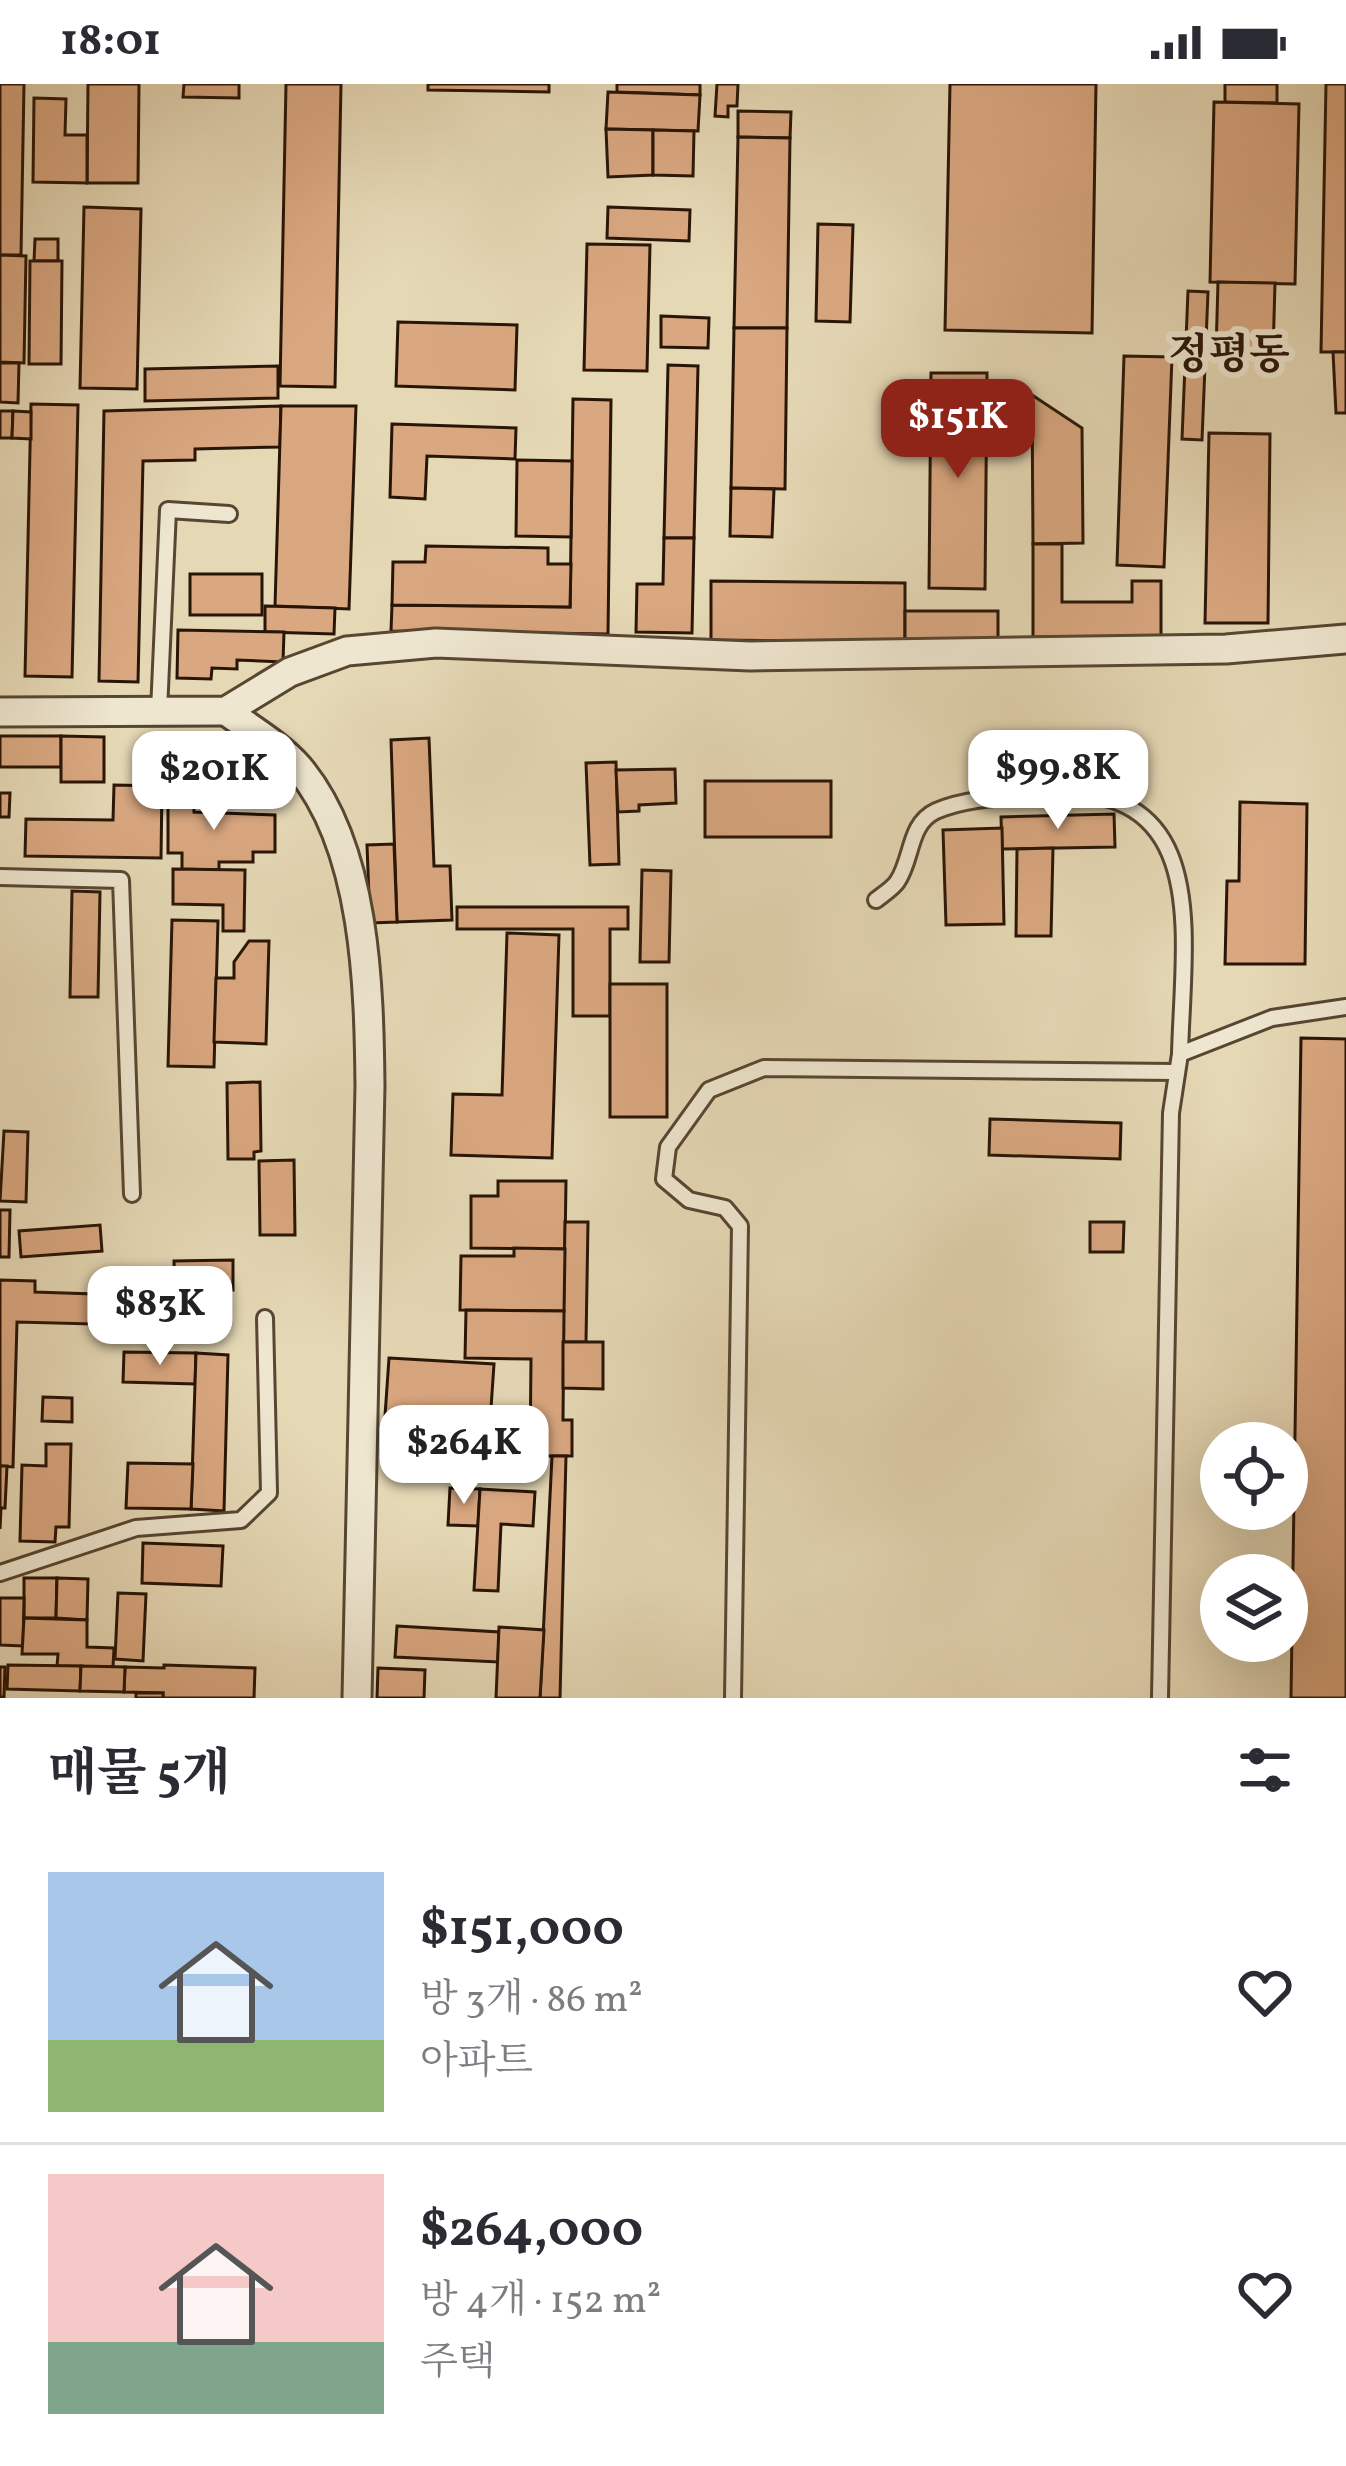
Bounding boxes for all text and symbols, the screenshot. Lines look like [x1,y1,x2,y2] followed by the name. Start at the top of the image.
[60,11,161,74] text: 18:01
[1168,328,1290,387] district label: 정평동
[874,379,1042,481] pin: $151K
[908,391,1008,445] text: $151K
[960,730,1156,832] pin: $99.8K
[130,731,298,833] pin: $201K
[995,742,1121,796] text: $99.8K
[159,743,269,797] text: $201K
[89,1266,231,1368] pin: $83K
[114,1278,206,1332] text: $83K
[380,1405,548,1507] pin: $264K
[407,1417,521,1471] text: $264K
[1200,1422,1308,1662] map controls
[1200,1422,1308,1530] button: locate
[1200,1554,1308,1662] button: layers
[1232,1737,1298,1803] icon: filters
[48,1740,231,1811] text: 매물 5개
[420,1895,624,1966] text: $151,000
[144,1920,288,2064] icon: home
[1232,1959,1298,2025] icon: heart
[420,1974,643,2028] text: 방 3개 · 86 m²
[420,2036,533,2090] text: 아파트
[420,2196,643,2267] text: $264,000
[144,2222,288,2366] icon: home
[1232,2261,1298,2327] icon: heart
[420,2275,661,2329] text: 방 4개 · 152 m²
[420,2337,495,2391] text: 주택

